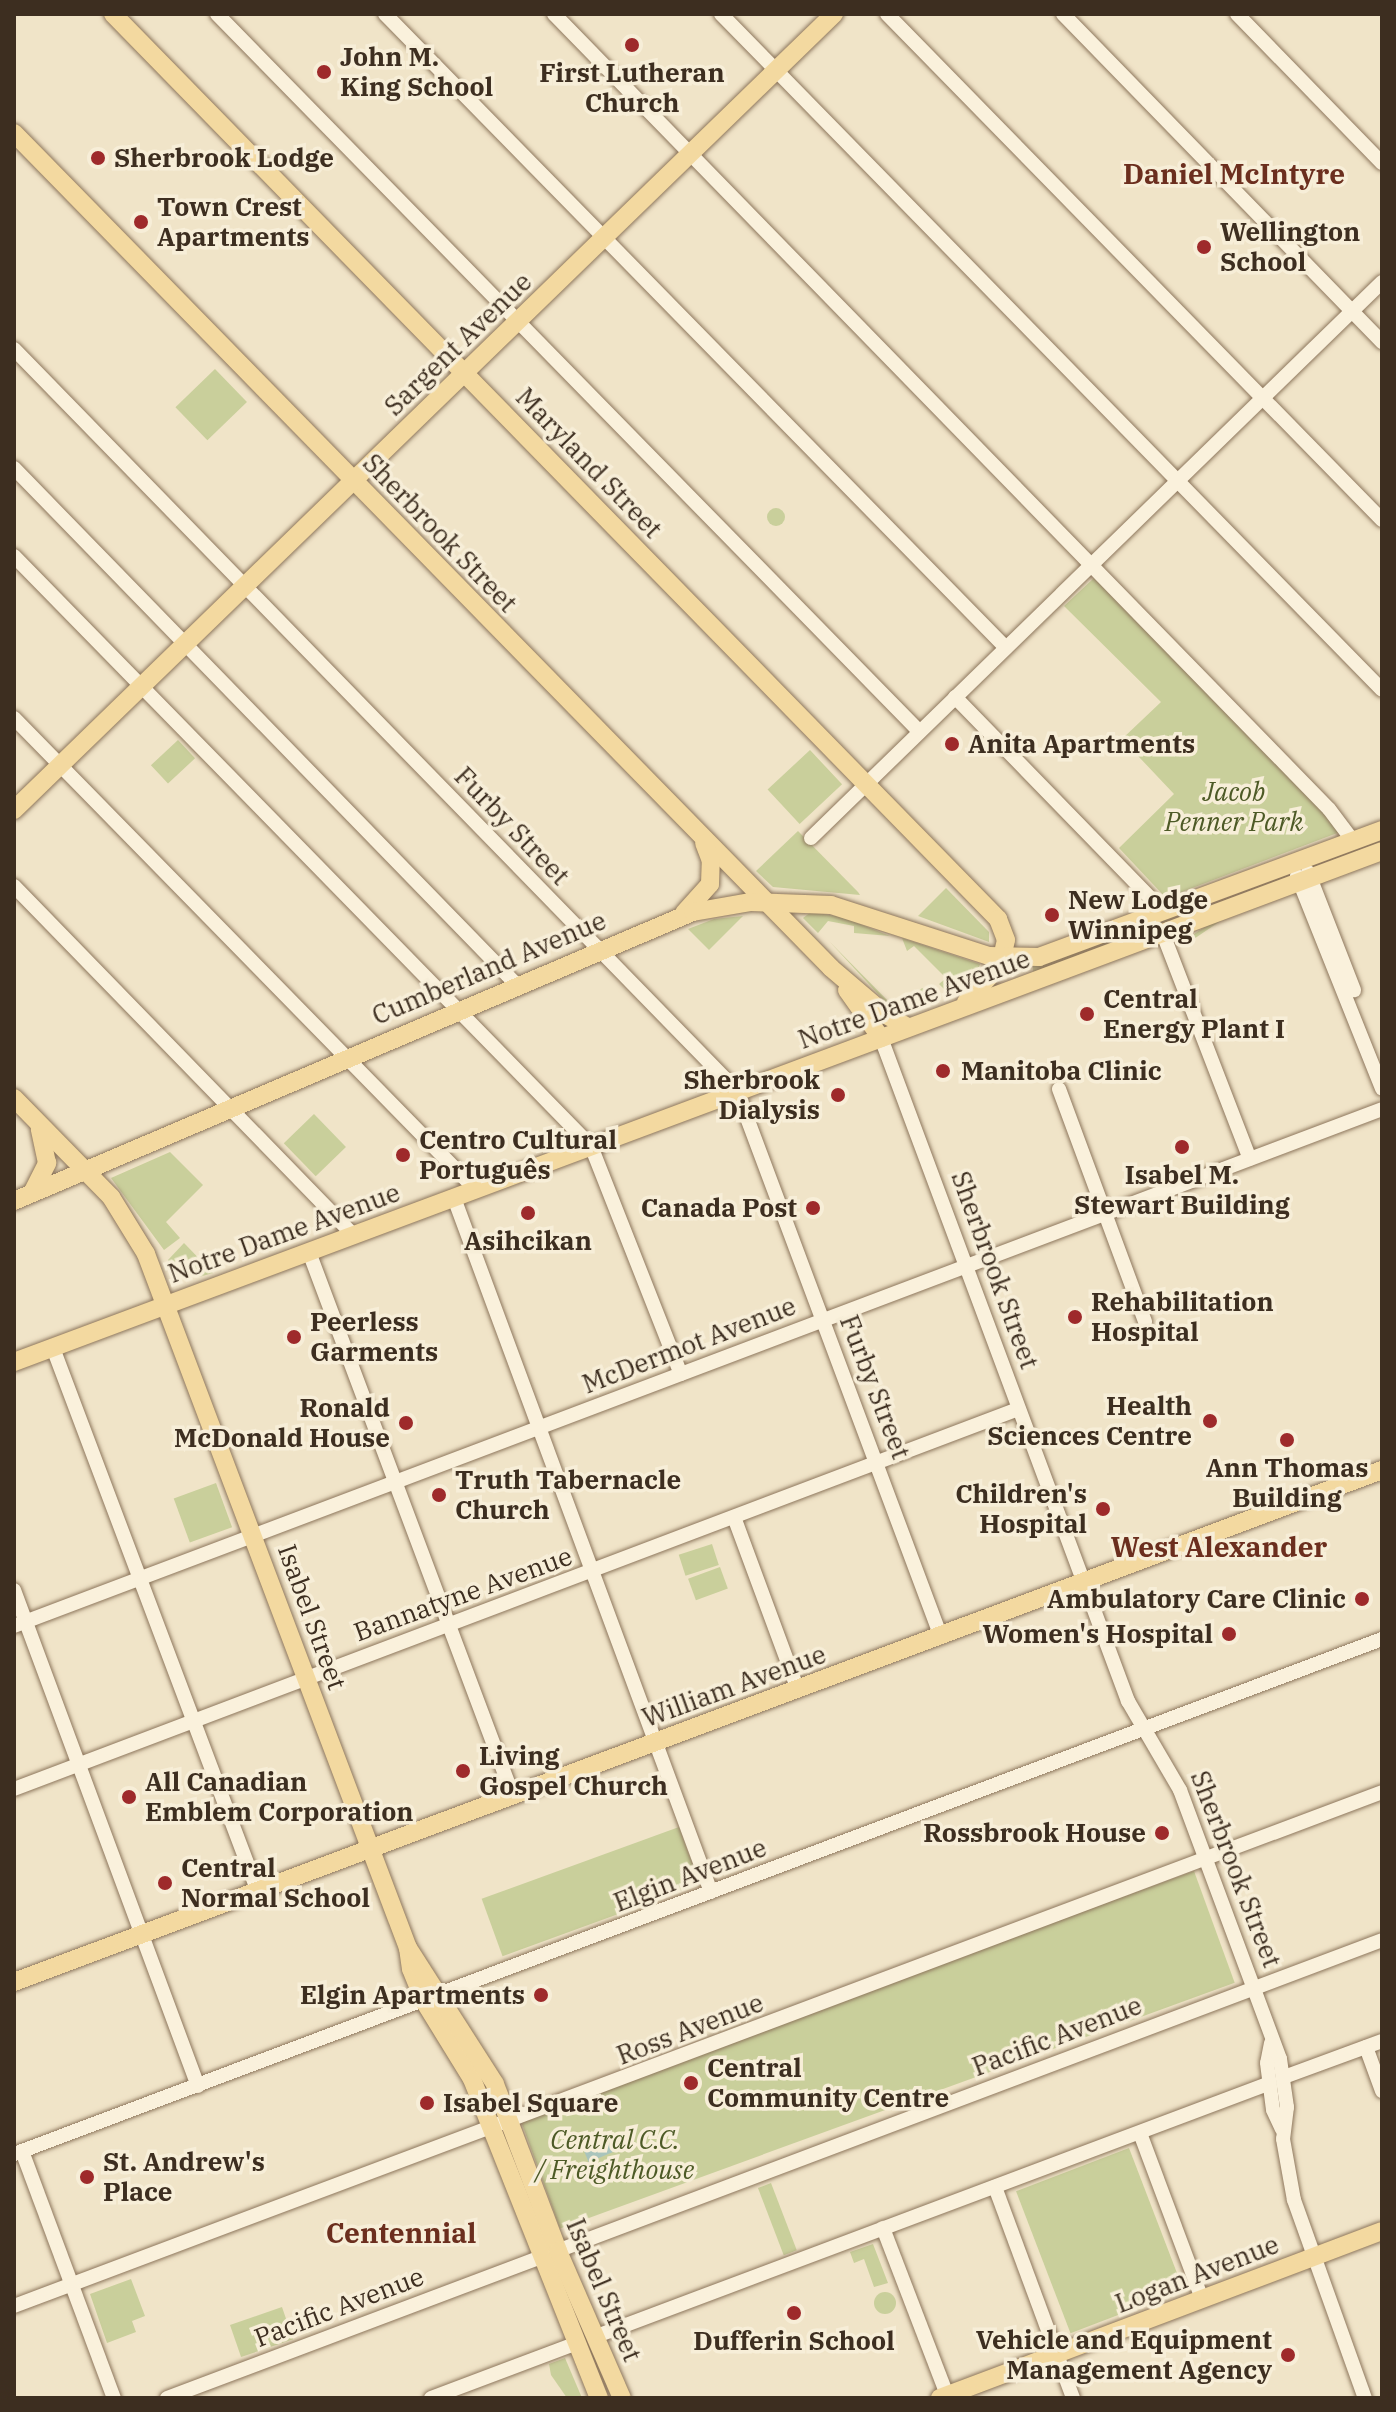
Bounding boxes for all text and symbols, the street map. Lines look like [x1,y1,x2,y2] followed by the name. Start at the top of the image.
[623,36,641,54] marker: First Lutheran Church
[340,41,493,102] place label: John M. King School
[539,57,725,118] place label: First Lutheran Church
[315,63,333,81] marker: John M. King School
[114,142,334,174] place label: Sherbrook Lodge
[89,149,107,167] marker: Sherbrook Lodge
[1123,157,1345,191] district label: Daniel McIntyre
[157,191,309,252] place label: Town Crest Apartments
[132,213,150,231] marker: Town Crest Apartments
[1220,216,1360,278] place label: Wellington School
[1195,238,1213,256] marker: Wellington School
[378,266,538,422] street label: Sargent Avenue
[510,381,668,545] street label: Maryland Street
[357,447,523,619] street label: Sherbrook Street
[968,728,1195,760] place label: Anita Apartments
[943,735,961,753] marker: Anita Apartments
[448,761,576,891] street label: Furby Street
[1165,776,1303,838] park label: Jacob Penner Park
[1068,884,1208,946] place label: New Lodge Winnipeg
[367,905,611,1031] street label: Cumberland Avenue
[1043,906,1061,924] marker: New Lodge Winnipeg
[794,943,1034,1055] street label: Notre Dame Avenue
[1103,983,1285,1044] place label: Central Energy Plant I
[1078,1005,1096,1023] marker: Central Energy Plant I
[961,1055,1162,1087] place label: Manitoba Clinic
[932,1060,954,1082] marker: Manitoba Clinic
[683,1064,820,1126] place label: Sherbrook Dialysis
[827,1084,849,1106] marker: Sherbrook Dialysis
[419,1124,617,1186] place label: Centro Cultural Português
[1173,1138,1191,1156] marker: Isabel M. Stewart Building
[394,1146,412,1164] marker: Centro Cultural Português
[1074,1159,1290,1220] place label: Isabel M. Stewart Building
[945,1167,1045,1373] street label: Sherbrook Street
[164,1177,404,1289] street label: Notre Dame Avenue
[641,1192,797,1224] place label: Canada Post
[804,1199,822,1217] marker: Canada Post
[519,1204,537,1222] marker: Asihcikan
[464,1225,592,1257] place label: Asihcikan
[1091,1286,1274,1348] place label: Rehabilitation Hospital
[578,1290,800,1400] street label: McDermot Avenue
[310,1306,438,1368] place label: Peerless Garments
[1066,1308,1084,1326] marker: Rehabilitation Hospital
[833,1311,917,1463] street label: Furby Street
[285,1328,303,1346] marker: Peerless Garments
[987,1390,1192,1452] place label: Health Sciences Centre
[174,1392,390,1454] place label: Ronald McDonald House
[1199,1410,1221,1432] marker: Health Sciences Centre
[397,1414,415,1432] marker: Ronald McDonald House
[1278,1431,1296,1449] marker: Ann Thomas Building
[1206,1452,1368,1514] place label: Ann Thomas Building
[455,1464,681,1526] place label: Truth Tabernacle Church
[955,1478,1087,1540] place label: Children's Hospital
[430,1486,448,1504] marker: Truth Tabernacle Church
[1094,1500,1112,1518] marker: Children's Hospital
[1111,1530,1327,1564] district label: West Alexander
[271,1540,353,1694] street label: Isabel Street
[350,1540,576,1648] street label: Bannatyne Avenue
[1047,1583,1346,1615] place label: Ambulatory Care Clinic
[1353,1590,1371,1608] marker: Ambulatory Care Clinic
[982,1618,1213,1650] place label: Women's Hospital
[1220,1625,1238,1643] marker: Women's Hospital
[638,1638,830,1734] street label: William Avenue
[479,1740,668,1802] place label: Living Gospel Church
[454,1762,472,1780] marker: Living Gospel Church
[145,1766,413,1828] place label: All Canadian Emblem Corporation
[1184,1766,1288,1972] street label: Sherbrook Street
[120,1788,138,1806] marker: All Canadian Emblem Corporation
[923,1817,1146,1849] place label: Rossbrook House
[1153,1824,1171,1842] marker: Rossbrook House
[609,1832,771,1918] street label: Elgin Avenue
[181,1852,370,1914] place label: Central Normal School
[156,1874,174,1892] marker: Central Normal School
[300,1979,525,2011] place label: Elgin Apartments
[532,1986,550,2004] marker: Elgin Apartments
[612,1987,768,2071] street label: Ross Avenue
[968,1989,1146,2083] street label: Pacific Avenue
[707,2052,949,2114] place label: Central Community Centre
[682,2074,700,2092] marker: Central Community Centre
[443,2087,618,2119] place label: Isabel Square
[418,2094,436,2112] marker: Isabel Square
[536,2124,694,2186] park label: Central C.C. / Freighthouse
[103,2146,265,2208] place label: St. Andrew's Place
[78,2168,96,2186] marker: St. Andrew's Place
[560,2214,648,2366] street label: Isabel Street
[326,2216,476,2250] district label: Centennial
[1111,2229,1283,2319] street label: Logan Avenue
[250,2260,428,2354] street label: Pacific Avenue
[785,2304,803,2322] marker: Dufferin School
[976,2324,1272,2386] place label: Vehicle and Equipment Management Agency
[693,2325,895,2357] place label: Dufferin School
[1279,2346,1297,2364] marker: Vehicle and Equipment Management Agency

